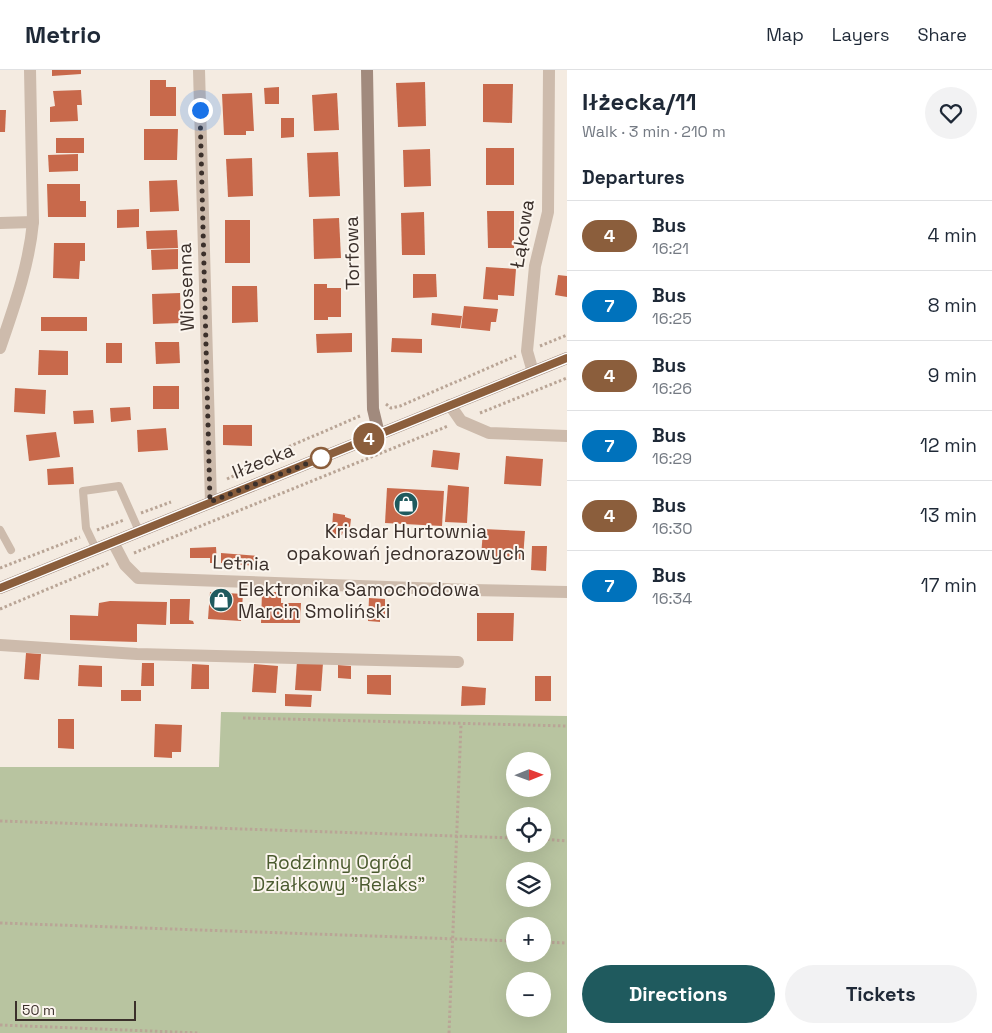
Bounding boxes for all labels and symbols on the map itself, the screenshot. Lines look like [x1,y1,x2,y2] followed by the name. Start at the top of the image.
[188,98,213,123] your location
[504,198,540,270] street label: Łąkowa
[339,216,365,290] street label: Torfowa
[172,242,200,332] street label: Wiosenna
[353,423,385,455] line badge: 4
[228,437,298,485] street label: Iłżecka
[310,447,332,469] unlabelled marker
[393,491,419,517] shop icon: Krisdar Hurtownia opakowań jednorazowych
[287,519,525,566] place label: Krisdar Hurtownia opakowań jednorazowych
[212,550,270,576] street label: Letnia
[238,577,479,624] place label: Elektronika Samochodowa Marcin Smoliński
[208,587,234,613] shop icon: Elektronika Samochodowa Marcin Smoliński
[506,752,551,798] north arrow
[253,850,425,897] park label: Rodzinny Ogród Działkowy "Relaks"
[15,998,136,1021] scale bar

